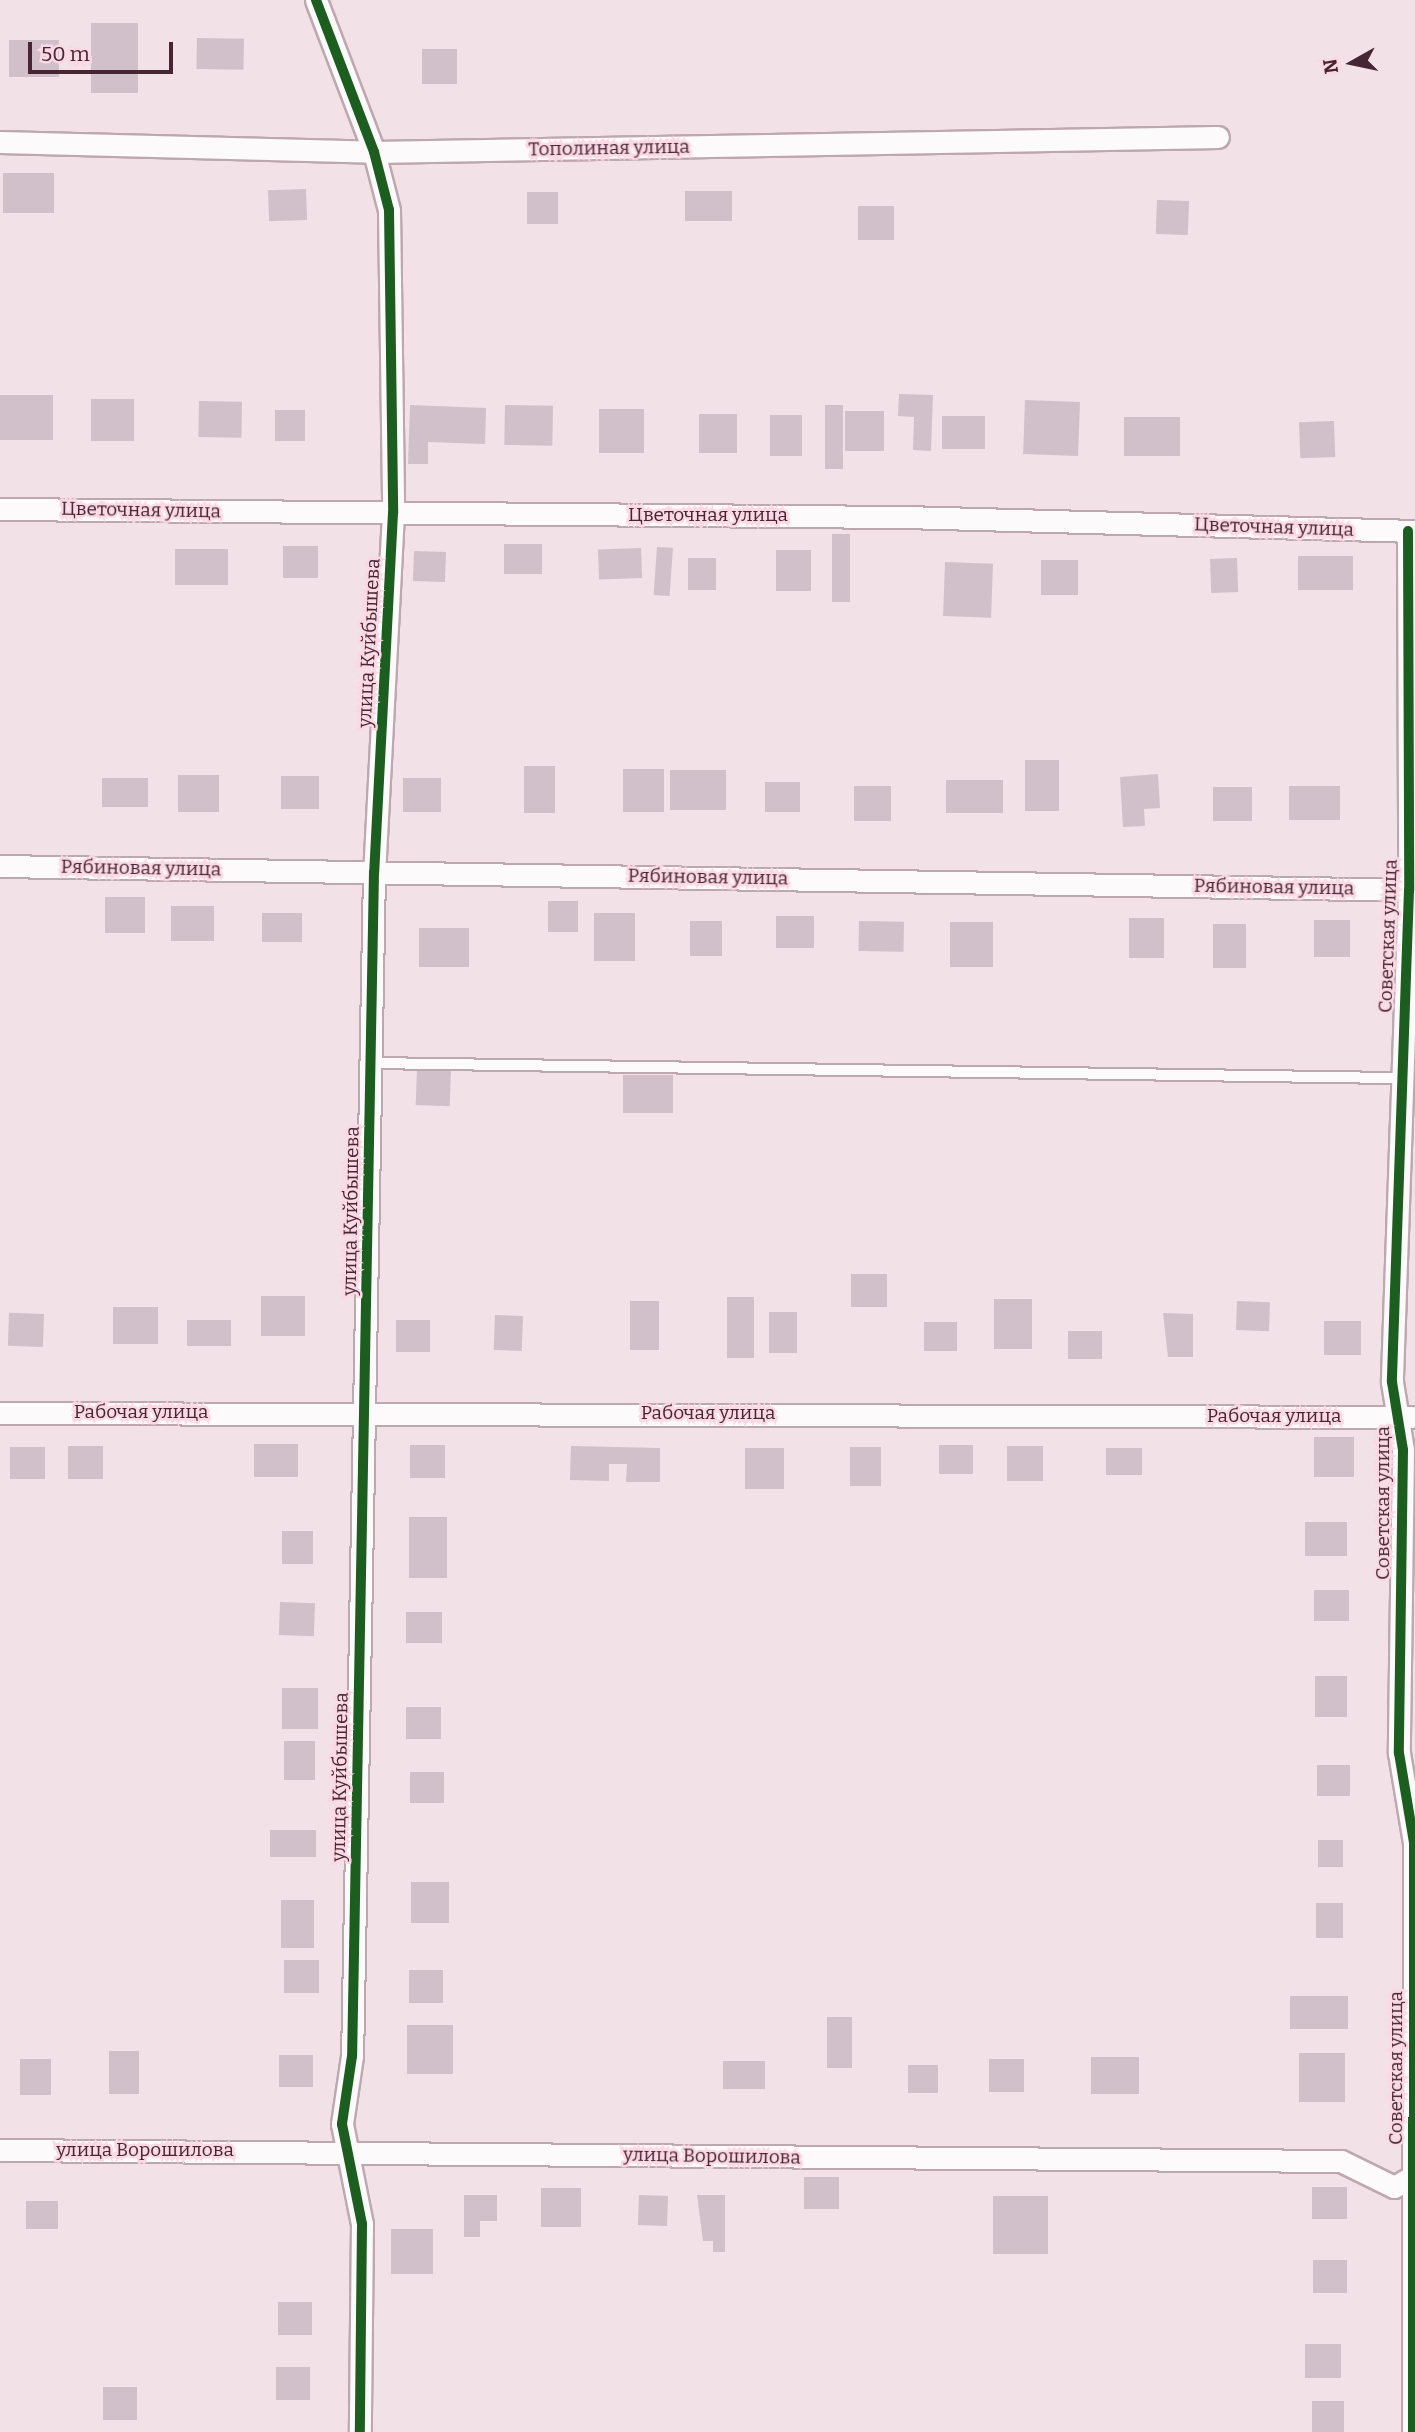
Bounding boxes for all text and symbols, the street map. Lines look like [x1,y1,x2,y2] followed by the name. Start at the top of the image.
[32,28,177,72] scale bar
[1317,28,1387,98] north arrow
[41,41,90,67] text: 50 m
[1318,57,1343,75] text: N
[528,135,690,161] street label: Тополиная улица
[61,497,221,523] street label: Цветочная улица
[628,504,788,526] street label: Цветочная улица
[1194,513,1354,541] street label: Цветочная улица
[353,558,385,728] street label: улица Куйбышева
[61,855,221,881] street label: Рябиновая улица
[1374,859,1402,1013] street label: Советская улица
[628,864,788,890] street label: Рябиновая улица
[1194,874,1354,900] street label: Рябиновая улица
[338,1126,364,1296] street label: улица Куйбышева
[74,1401,208,1423] street label: Рабочая улица
[641,1402,775,1424] street label: Рабочая улица
[1207,1405,1341,1427] street label: Рабочая улица
[1372,1426,1394,1580] street label: Советская улица
[327,1692,353,1862] street label: улица Куйбышева
[1385,1991,1407,2145] street label: Советская улица
[56,2139,234,2161] street label: улица Ворошилова
[623,2143,801,2169] street label: улица Ворошилова

